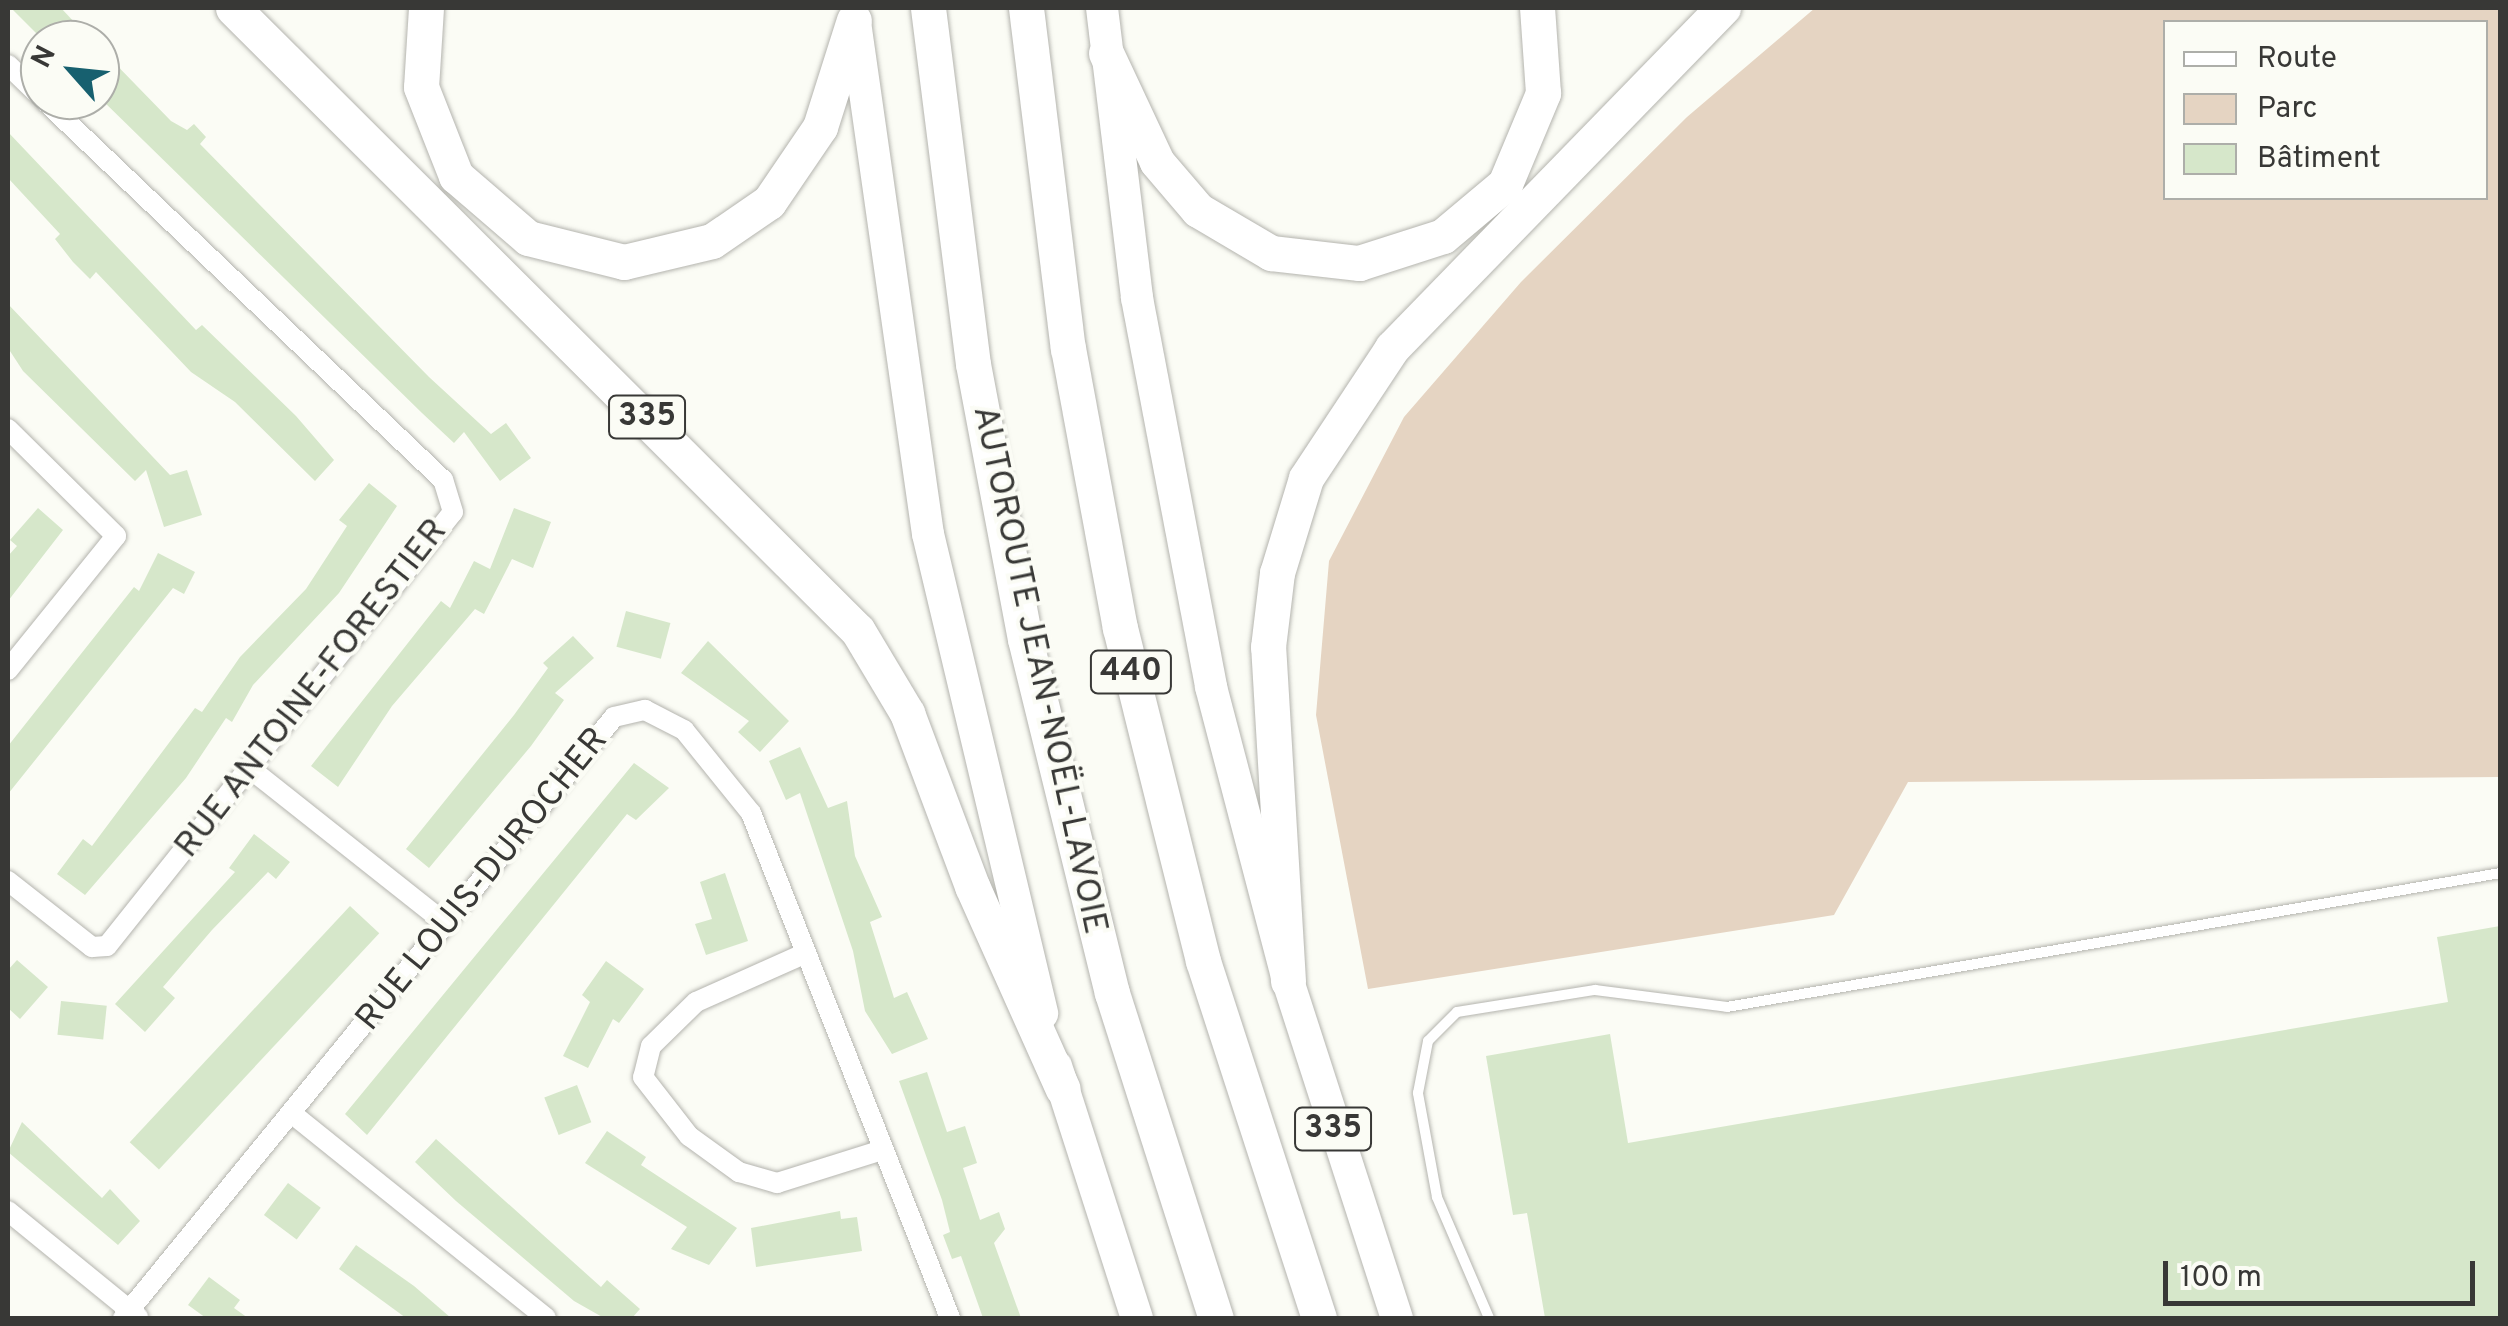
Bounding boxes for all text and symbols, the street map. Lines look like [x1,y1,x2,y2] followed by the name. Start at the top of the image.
[20,20,120,120] north arrow
[2163,20,2488,200] legend
[24,40,66,74] text: N
[2257,41,2337,78] text: Route
[2257,91,2317,128] text: Parc
[2257,141,2381,178] text: Bâtiment
[607,390,687,444] road number: 335
[962,402,1116,938] street label: AUTOROUTE JEAN-NOËL-LAVOIE
[166,511,458,867] street label: RUE ANTOINE-FORESTIER
[1088,645,1174,699] road number: 440
[348,720,618,1040] street label: RUE LOUIS-DUROCHER
[1293,1102,1373,1156] road number: 335
[2168,1241,2480,1303] scale bar
[2180,1260,2262,1297] text: 100 m

